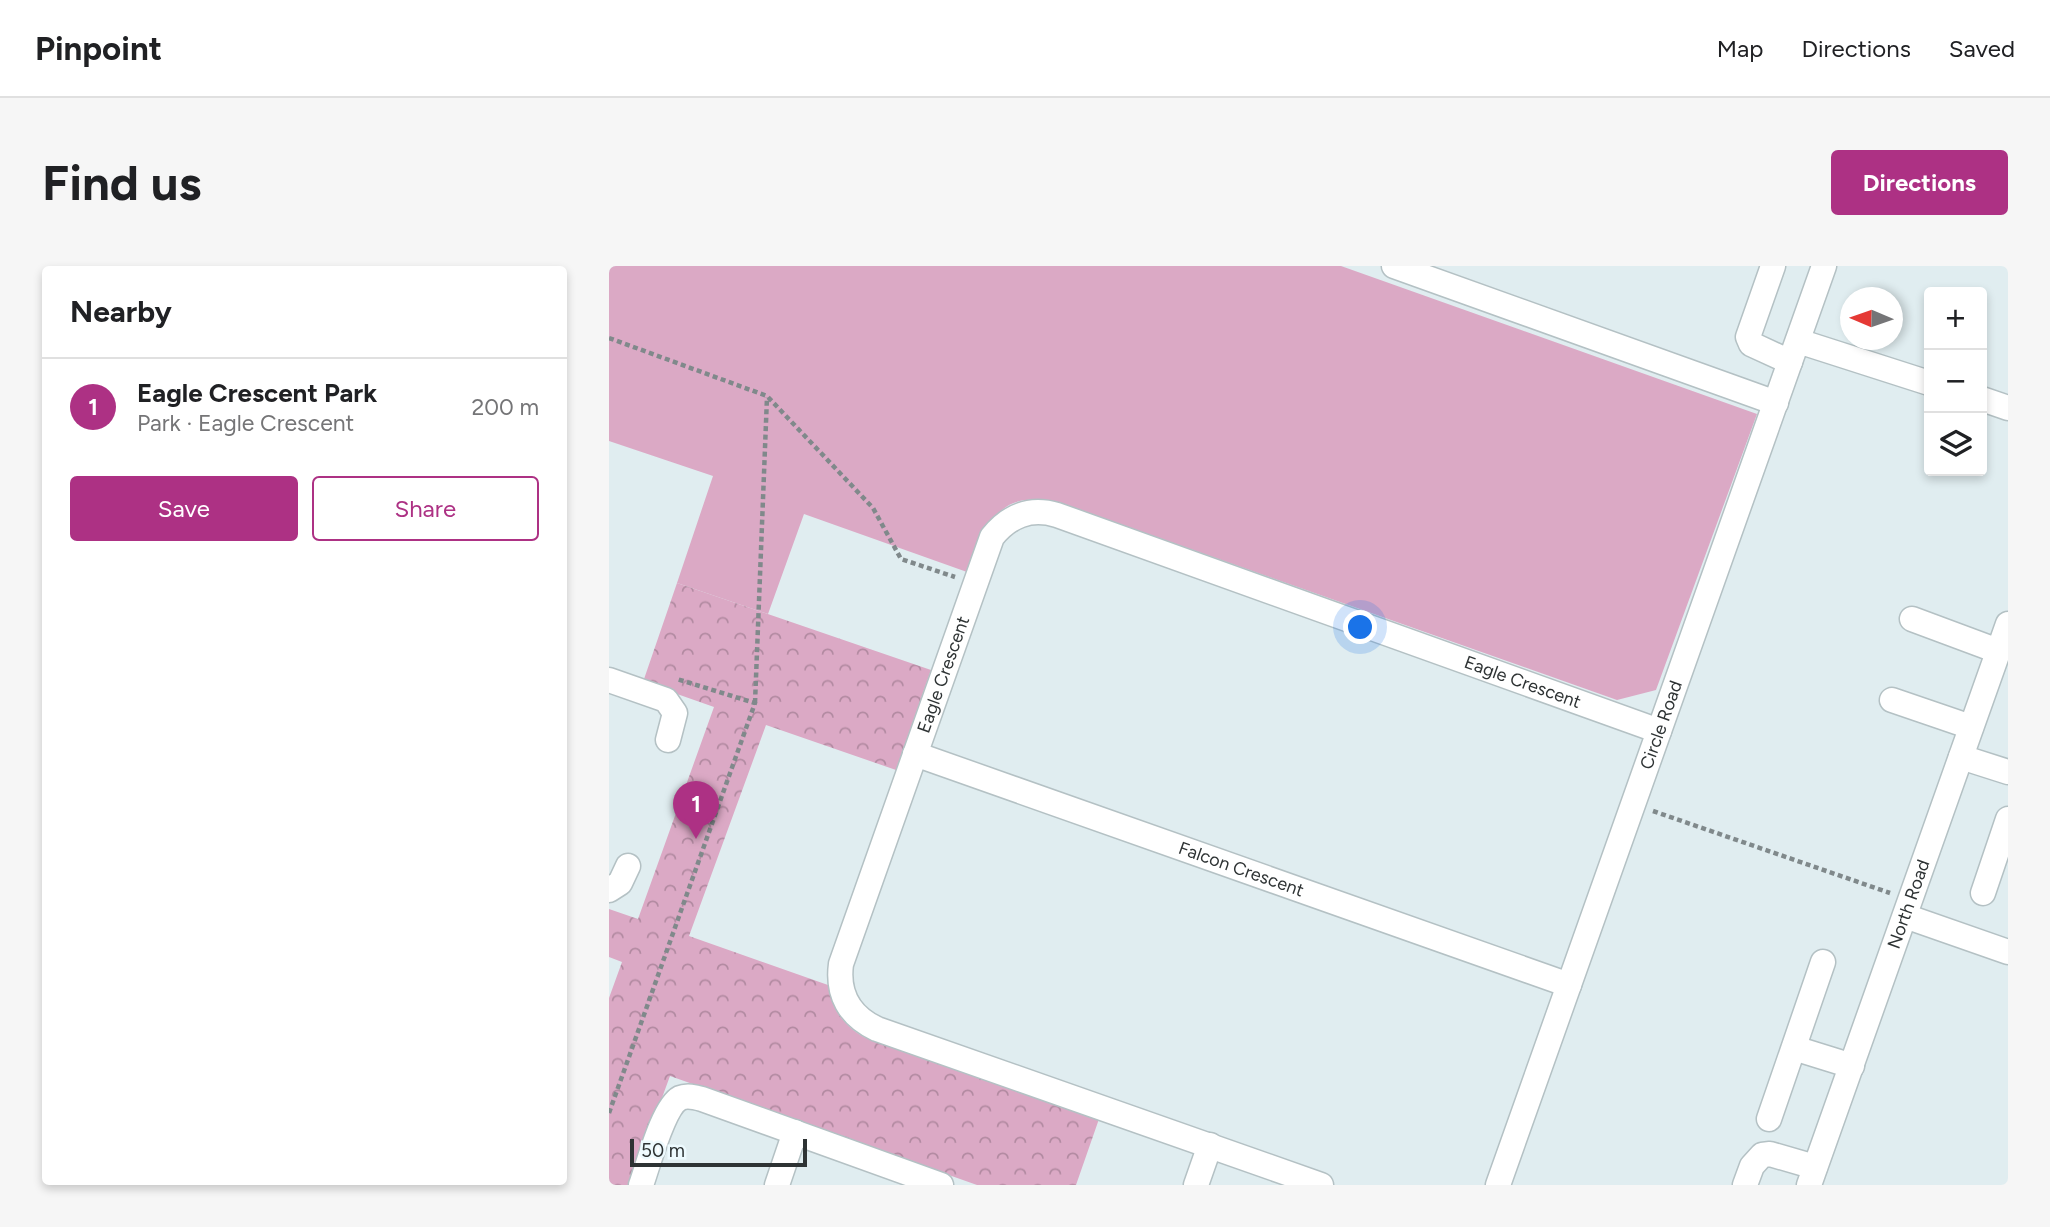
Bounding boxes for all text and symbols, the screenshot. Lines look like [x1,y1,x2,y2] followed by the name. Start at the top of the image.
[35,29,162,68] text: Pinpoint
[1717,34,1763,63] text: Map
[1801,34,1911,63] text: Directions
[1949,34,2015,63] text: Saved
[1831,150,2008,215] button: Directions
[42,153,201,212] text: Find us
[1840,287,1903,350] north arrow
[1924,287,1987,476] map controls
[1924,287,1987,350] button: +
[70,293,172,330] text: Nearby
[1924,350,1987,413] button: −
[137,377,377,409] text: Eagle Crescent Park
[88,393,98,421] text: 1
[471,393,539,421] text: 200 m
[137,409,354,437] text: Park · Eagle Crescent
[1924,413,1987,476] button: layers
[70,476,298,541] button: Save
[312,476,539,541] button: Share
[1343,610,1377,644] your location
[913,613,974,736] street label: Eagle Crescent
[1461,651,1584,713] street label: Eagle Crescent
[1635,678,1687,772] street label: Circle Road
[673,781,719,839] pin: 1
[1176,837,1307,902] street label: Falcon Crescent
[1883,857,1935,952] street label: North Road
[630,1136,807,1168] scale bar
[641,1139,685,1162] text: 50 m

